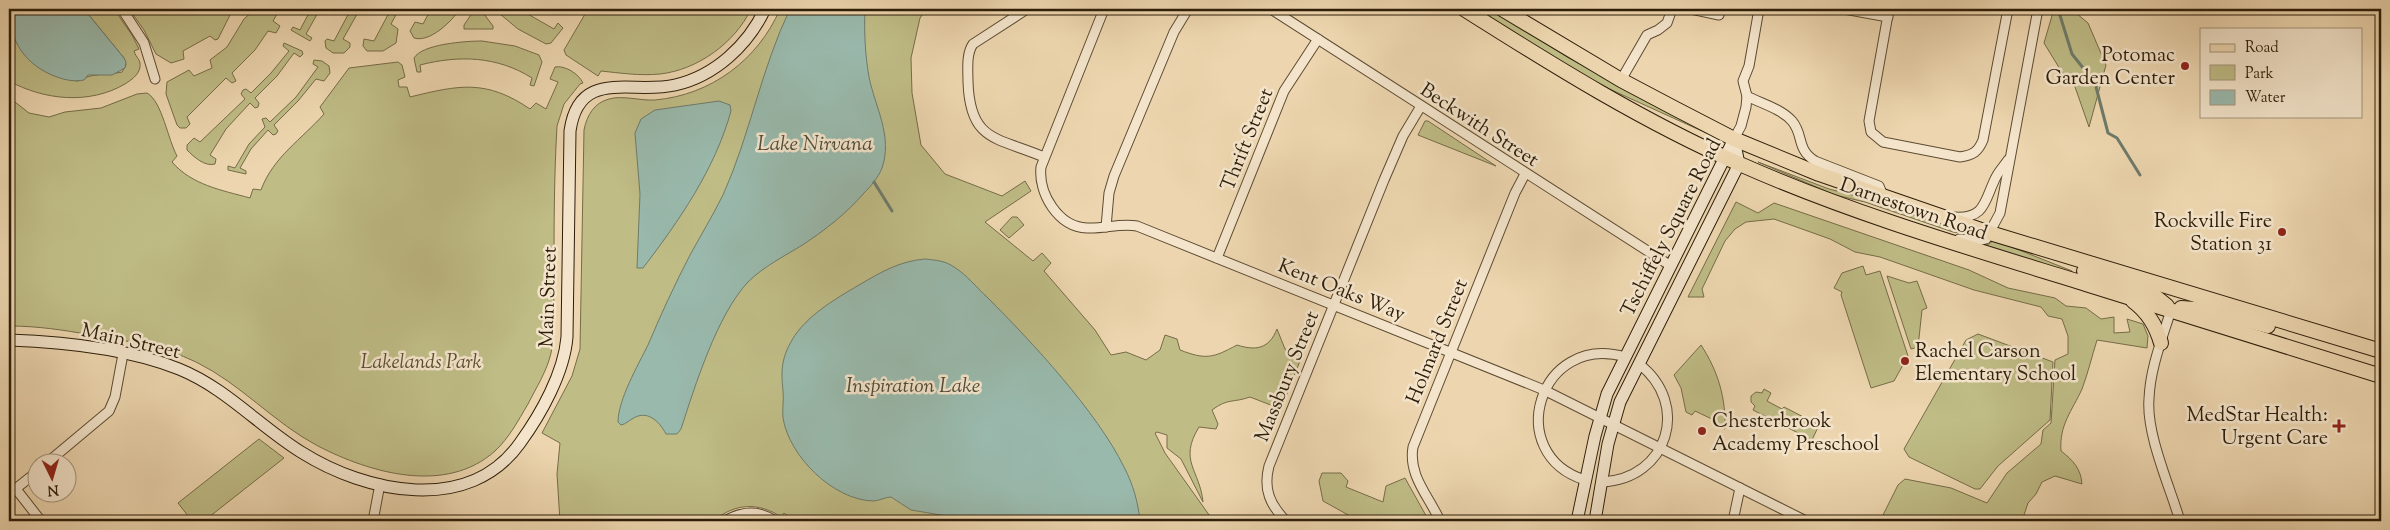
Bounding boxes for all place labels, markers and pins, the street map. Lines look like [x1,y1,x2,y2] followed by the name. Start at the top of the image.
[2046,42,2175,94] place label: Potomac Garden Center
[2179,60,2191,72] marker: Potomac Garden Center
[2154,208,2272,260] place label: Rockville Fire Station 31
[2276,226,2288,238] marker: Rockville Fire Station 31
[1915,338,2077,390] place label: Rachel Carson Elementary School
[1899,355,1911,367] marker: Rachel Carson Elementary School
[2187,402,2328,454] place label: MedStar Health: Urgent Care
[1712,408,1880,460] place label: Chesterbrook Academy Preschool
[2332,419,2346,433] marker: MedStar Health: Urgent Care
[1696,425,1708,437] marker: Chesterbrook Academy Preschool

